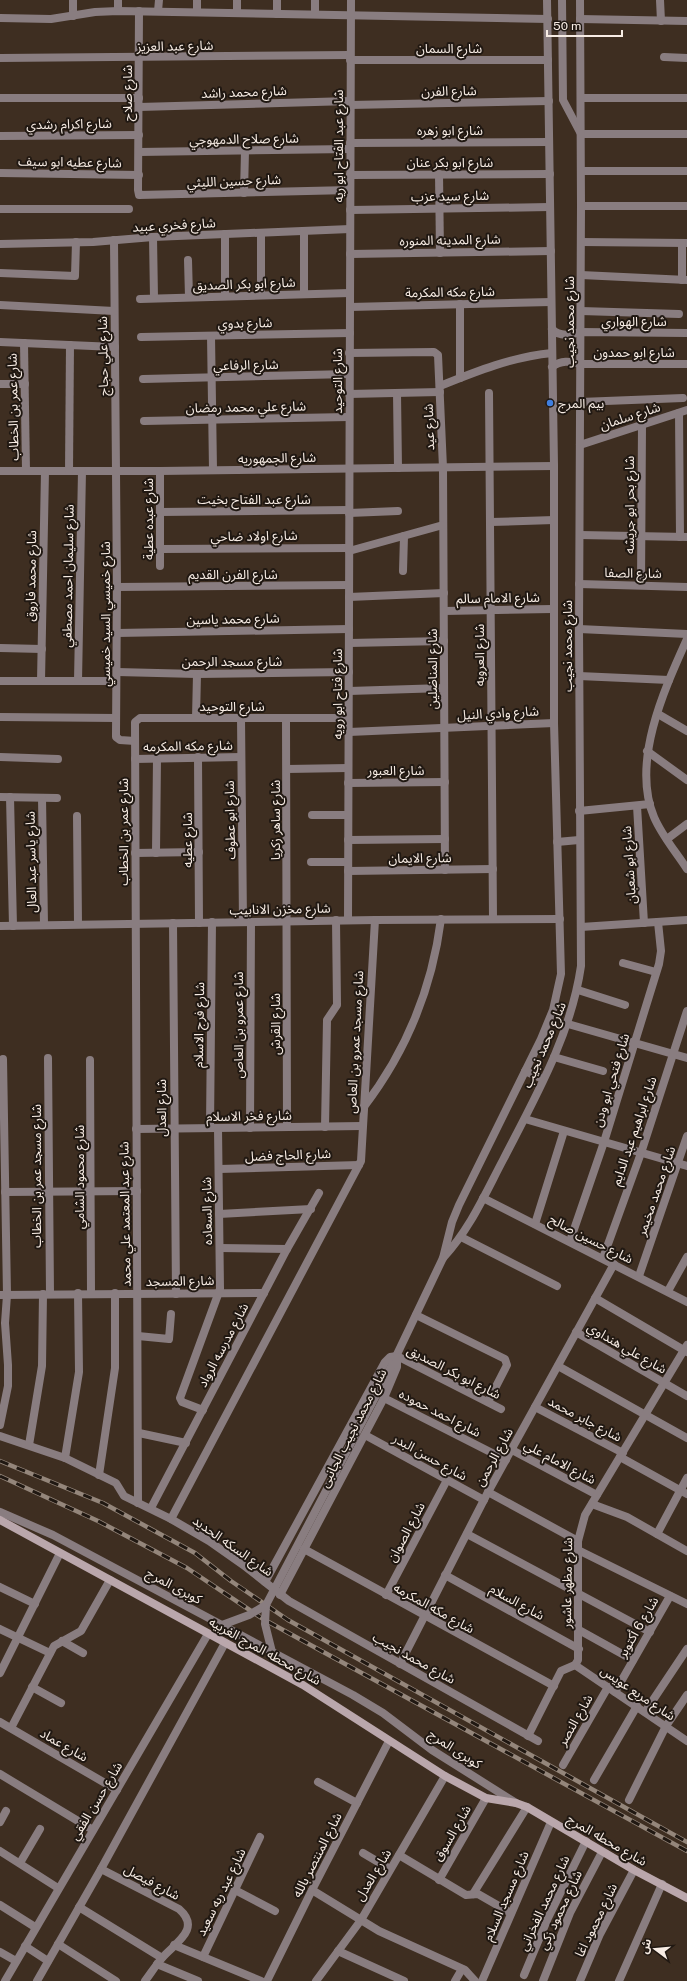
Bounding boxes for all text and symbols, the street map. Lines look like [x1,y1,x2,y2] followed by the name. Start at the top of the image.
[547,12,622,38] scale bar
[553,19,581,33] text: 50 m
[136,38,213,57] street label: شارع عبد العزيز
[416,41,482,59] street label: شارع السمان
[120,65,138,121] street label: شارع صلاح
[201,83,287,104] street label: شارع محمد راشد
[421,83,477,102] street label: شارع الفرن
[331,89,349,203] street label: شارع عبد الفتاح ابو ريه
[26,116,112,135] street label: شارع اكرام رشدي
[417,123,483,141] street label: شارع ابو زهره
[189,131,299,150] street label: شارع صلاح الدمهوجي
[18,154,122,173] street label: شارع عطيه ابو سيف
[407,155,493,173] street label: شارع ابو بكر عنان
[187,172,282,193] street label: شارع حسين الليثي
[411,188,489,207] street label: شارع سيد عزب
[132,215,216,238] street label: شارع فخري عبيد
[399,232,501,251] street label: شارع المدينه المنوره
[192,275,296,296] street label: شارع ابو بكر الصديق
[562,276,580,368] street label: شارع محمد نجيب
[405,284,495,303] street label: شارع مكه المكرمة
[601,314,667,332] street label: شارع الهواري
[218,315,272,334] street label: شارع بدوي
[95,316,114,396] street label: شارع علي حجاج
[593,345,675,363] street label: شارع ابو حمدون
[330,348,348,414] street label: شارع التوحيد
[5,353,24,461] street label: شارع عمر بن الخطاب
[213,357,279,376] street label: شارع الرفاعي
[558,396,604,414] place label: بيم المرج
[186,398,306,419] street label: شارع علي محمد رمضان
[545,398,555,408] marker: بيم المرج
[598,399,663,436] street label: شارع سلمان
[421,403,440,451] street label: شارع عيد
[238,450,316,469] street label: شارع الجمهوريه
[622,456,640,554] street label: شارع بحر ابو جريشه
[141,478,159,560] street label: شارع عبده عطية
[197,492,311,510] street label: شارع عبد الفتاح بخيت
[59,504,80,648] street label: شارع سليمان احمد مصطفي
[210,528,298,547] street label: شارع اولاد ضاحي
[23,530,42,622] street label: شارع محمد فاروق
[98,541,116,687] street label: شارع خميسي السيد خميسي
[604,565,662,584] street label: شارع الصفا
[188,567,278,585] street label: شارع الفرن القديم
[456,590,540,609] street label: شارع الامام سالم
[560,600,578,692] street label: شارع محمد نجيب
[186,611,280,630] street label: شارع محمد ياسين
[472,624,490,686] street label: شارع العروبه
[425,629,443,709] street label: شارع المناضلين
[330,648,348,740] street label: شارع فتاح ابو رويه
[182,654,282,672] street label: شارع مسجد الرحمن
[199,699,265,717] street label: شارع التوحيد
[457,703,539,726] street label: شارع وادي النيل
[143,738,233,757] street label: شارع مكه المكرمه
[366,763,425,781] street label: شارع العبور
[116,778,134,886] street label: شارع عمر بن الخطاب
[222,780,241,860] street label: شارع ابو عطوف
[268,780,286,860] street label: شارع ساهر زكريا
[23,811,42,913] street label: شارع ياسر عبد العال
[180,812,198,868] street label: شارع عطيه
[619,825,642,905] street label: شارع ابو شعبان
[388,850,452,869] street label: شارع الايمان
[229,901,331,920] street label: شارع مخزن الانابيب
[344,970,369,1114] street label: شارع مسجد عمرو بن العاص
[231,972,249,1078] street label: شارع عمرو بن العاص
[191,982,210,1068] street label: شارع فرج الاسلام
[268,993,286,1055] street label: شارع القرش
[519,1000,572,1091] street label: شارع محمد نجيب
[590,1031,635,1129] street label: شارع فتحي ابو ودن
[608,1074,663,1189] street label: شارع ابراهيم عبد الدايم
[154,1079,172,1137] street label: شارع العدل
[29,1104,47,1248] street label: شارع مسجد عمر بن الخطاب
[206,1108,292,1127] street label: شارع فخر الاسلام
[72,1125,90,1229] street label: شارع محمود الشامي
[116,1141,137,1287] street label: شارع عبد المعتمد علي محمد
[633,1144,681,1240] street label: شارع محمد مخيمر
[245,1146,331,1167] street label: شارع الحاج فضل
[199,1177,218,1245] street label: شارع السعاده
[545,1211,635,1269] street label: شارع حسين صالح
[146,1273,215,1292] street label: شارع المسجد
[195,1300,254,1391] street label: شارع مدرسه الرواد
[583,1319,669,1379] street label: شارع علي هنداوي
[403,1342,503,1405] street label: شارع ابو بكر الصديق
[317,1366,392,1491] street label: شارع محمد نجيب الجانبى
[395,1386,483,1443] street label: شارع احمد حموده
[544,1393,624,1447] street label: شارع جابر محمد
[472,1425,519,1490] street label: شارع الرحمن
[388,1430,470,1486] street label: شارع حسن البدر
[520,1437,599,1490] street label: شارع الامام علي
[384,1500,431,1566] street label: شارع الصوان
[188,1513,276,1582] street label: شارع السكه الحديد
[559,1537,578,1630] street label: شارع مظهر عاشور
[142,1565,205,1610] street label: كوبرى المرج
[390,1580,477,1639] street label: شارع مكه المكرمه
[486,1581,547,1626] street label: شارع السلام
[614,1594,664,1662] street label: شارع 6 أكتوبر
[205,1614,324,1691] street label: شارع محطه المرج الغربيه
[369,1629,458,1689] street label: شارع محمد نجيب
[596,1663,678,1726] street label: شارع مربع عويس
[554,1692,598,1751] street label: شارع النصر
[36,1725,91,1767] street label: شارع عماد
[424,1726,485,1775] street label: كوبرى المرج
[67,1759,128,1844] street label: شارع حسن الفقي
[430,1802,477,1865] street label: شارع السوق
[289,1810,348,1901] street label: شارع المنتصر بالله
[563,1811,650,1872] street label: شارع محطه المرج
[193,1846,251,1940] street label: شارع عبد ربه سعيد
[352,1846,397,1905] street label: شارع العدل
[480,1849,534,1944] street label: شارع مسجد السلام
[515,1853,575,1954] street label: شارع محمد الفخراني
[120,1861,182,1906] street label: شارع فيصل
[535,1868,588,1953] street label: شارع محمود زكي
[572,1881,623,1961] street label: شارع محمود اغا
[635,1929,675,1969] north arrow
[638,1937,654,1955] text: ش

